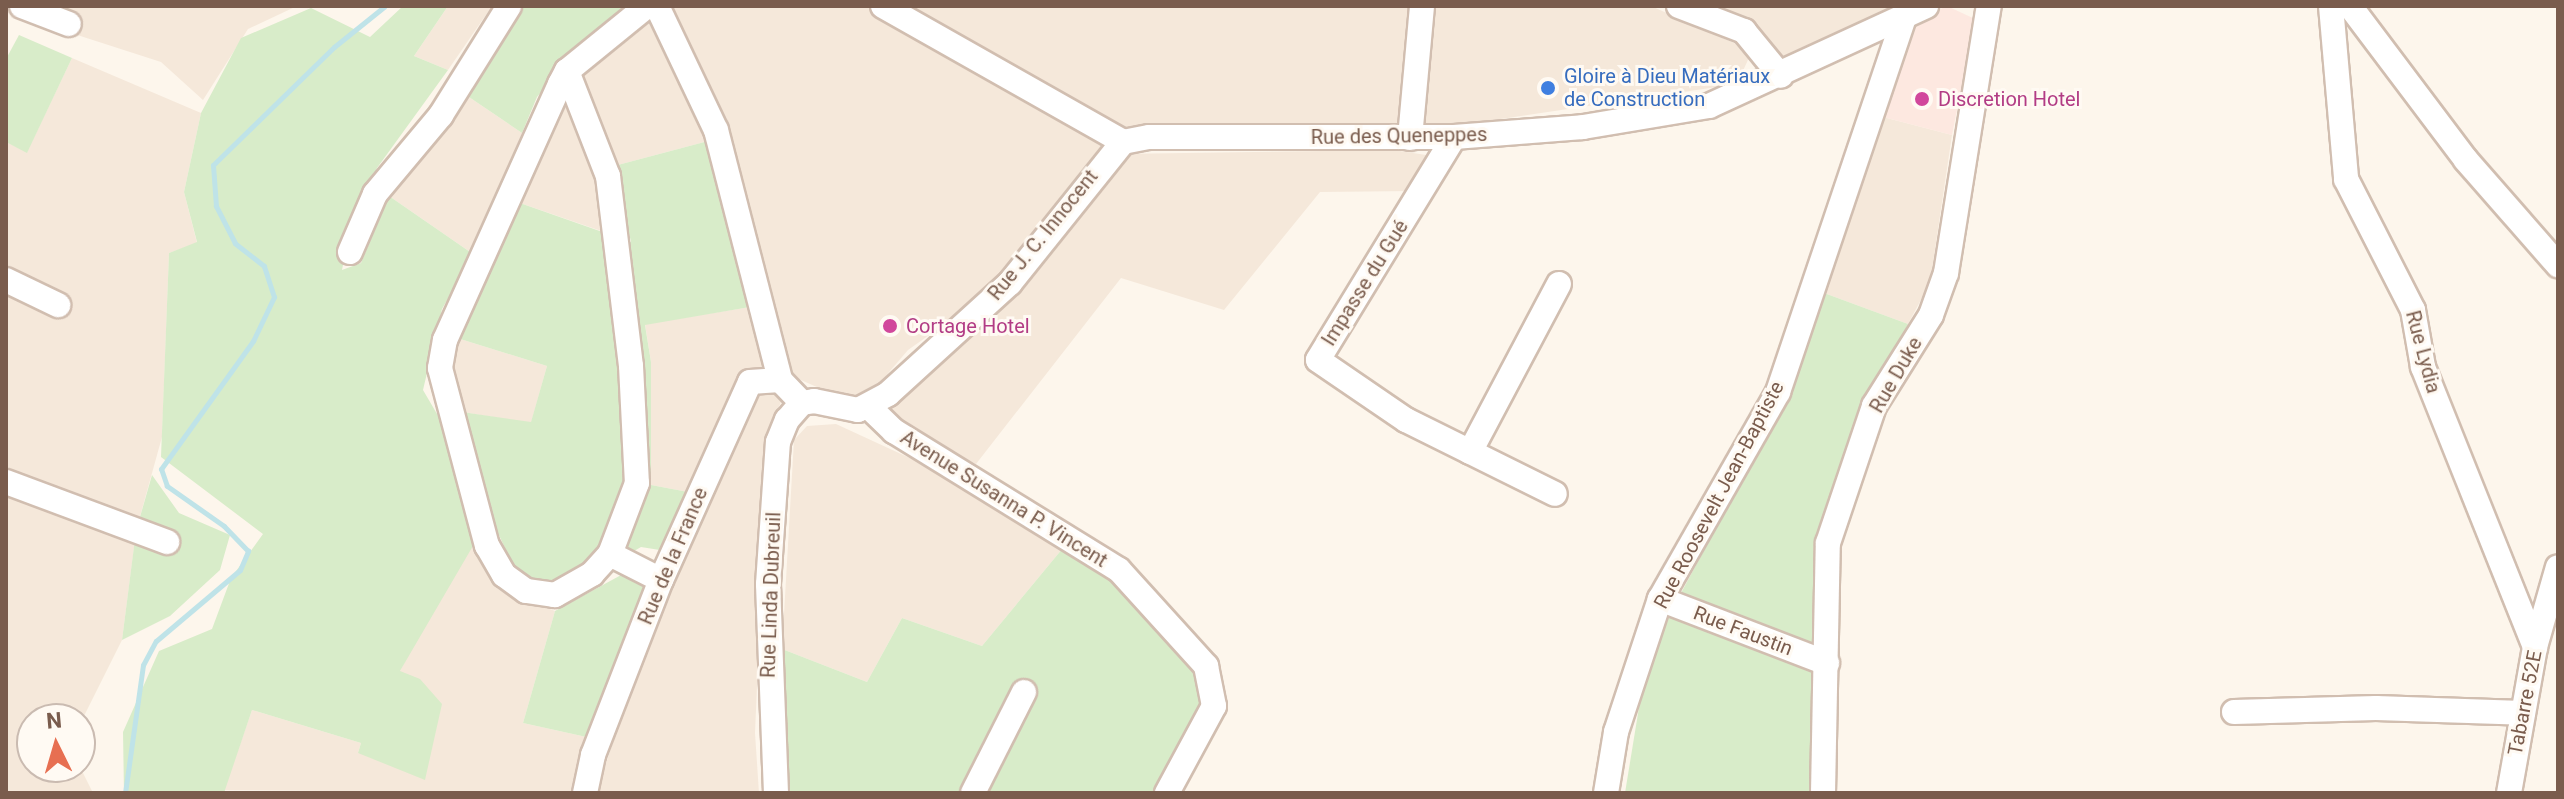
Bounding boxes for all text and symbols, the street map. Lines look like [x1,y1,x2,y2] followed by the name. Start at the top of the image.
[1564,64,1770,111] place label: Gloire à Dieu Matériaux de Construction
[1539,79,1557,97] marker: Gloire à Dieu Matériaux de Construction
[1938,87,2080,111] place label: Discretion Hotel
[1913,90,1931,108] marker: Discretion Hotel
[1311,122,1487,150] street label: Rue des Queneppes
[983,165,1103,305] street label: Rue J. C. Innocent
[1317,216,1413,350] street label: Impasse du Gué
[2400,308,2446,396] street label: Rue Lydia
[906,314,1030,338] place label: Cortage Hotel
[881,317,899,335] marker: Cortage Hotel
[1865,333,1927,417] street label: Rue Duke
[1649,377,1789,613] street label: Rue Roosevelt Jean-Baptiste
[896,425,1112,573] street label: Avenue Susanna P. Vincent
[633,484,713,628] street label: Rue de la France
[756,512,786,678] street label: Rue Linda Dubreuil
[1690,601,1796,661] street label: Rue Faustin
[2503,648,2547,758] street label: Tabarre 52E
[16,703,96,783] north arrow
[45,707,63,734] text: N

